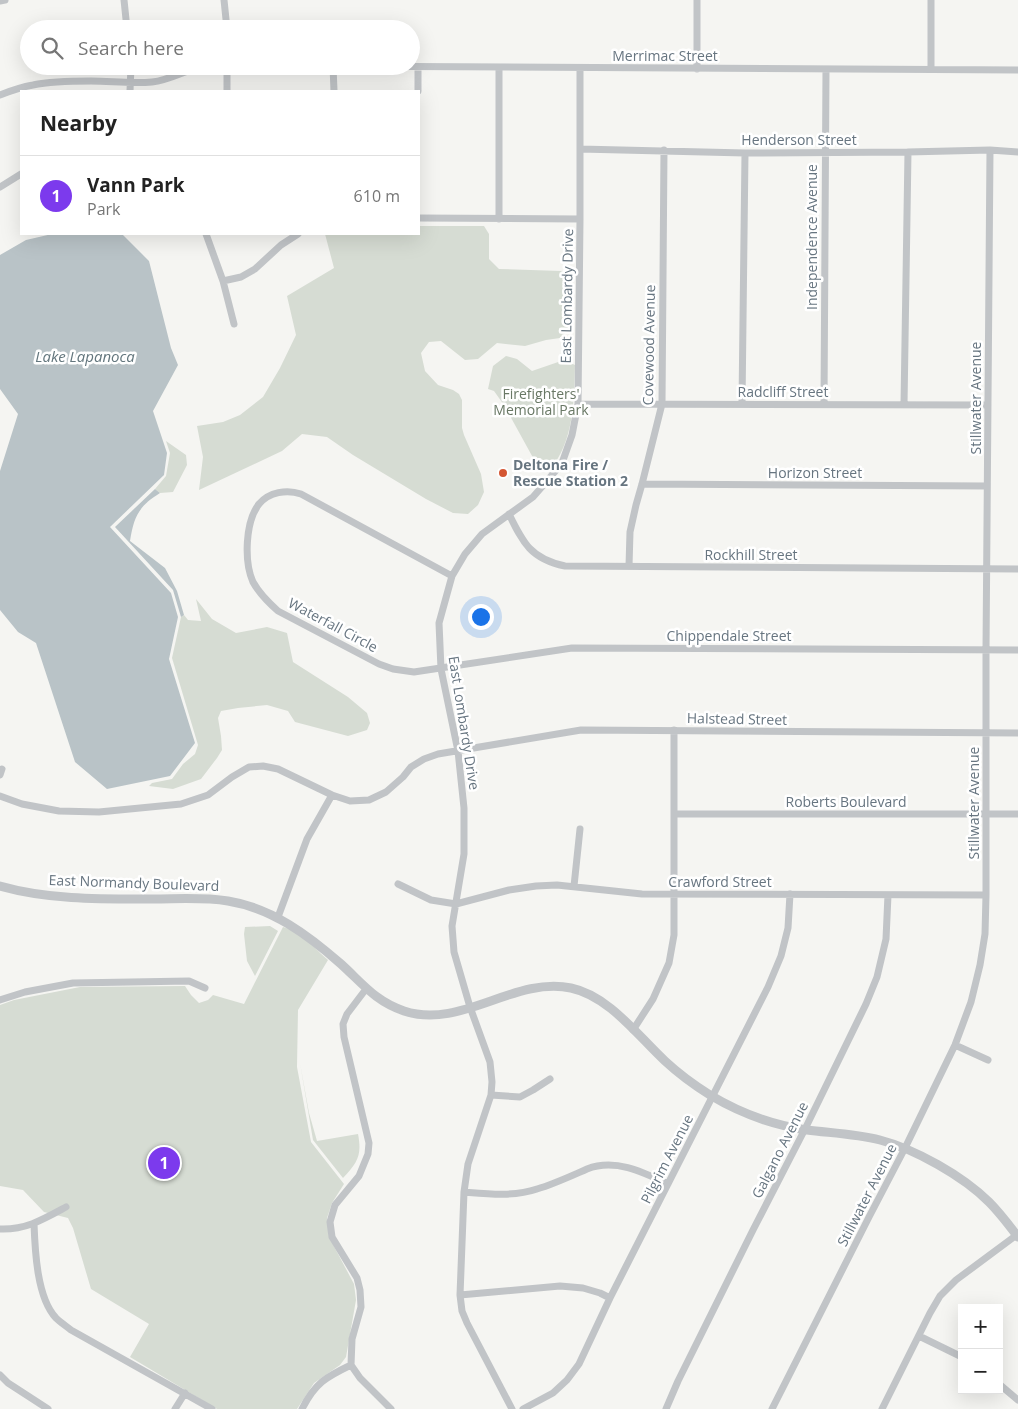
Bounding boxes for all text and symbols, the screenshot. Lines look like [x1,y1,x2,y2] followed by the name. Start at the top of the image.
[20,20,420,75] search box
[38,34,66,62] icon: search
[78,35,184,61] text: Search here
[612,46,718,65] street label: Merrimac Street
[40,109,117,137] text: Nearby
[741,130,857,149] street label: Henderson Street
[802,164,821,310] street label: Independence Avenue
[87,172,185,198] text: Vann Park
[51,185,61,207] text: 1
[354,185,400,207] text: 610 m
[87,198,120,220] text: Park
[556,228,577,364] street label: East Lombardy Drive
[638,284,659,406] street label: Covewood Avenue
[966,341,985,454] street label: Stillwater Avenue
[35,346,135,366] water label: Lake Lapanoca
[738,382,828,401] street label: Radcliff Street
[493,384,589,419] park label: Firefighters' Memorial Park
[513,455,628,490] place label: Deltona Fire / Rescue Station 2
[768,463,862,482] street label: Horizon Street
[497,467,509,479] marker: Deltona Fire / Rescue Station 2
[704,545,798,564] street label: Rockhill Street
[285,593,381,656] street label: Waterfall Circle
[468,604,494,630] your location
[667,626,792,645] street label: Chippendale Street
[445,655,484,791] street label: East Lombardy Drive
[687,708,787,729] street label: Halstead Street
[964,746,983,859] street label: Stillwater Avenue
[785,792,907,811] street label: Roberts Boulevard
[48,870,220,895] street label: East Normandy Boulevard
[668,872,772,891] street label: Crawford Street
[747,1098,812,1201] street label: Galgano Avenue
[636,1111,697,1207] street label: Pilgrim Avenue
[832,1140,901,1249] street label: Stillwater Avenue
[148,1144,180,1182] pin: 1
[958,1304,1003,1394] map controls
[958,1304,1003,1349] button: +
[958,1349,1003,1394] button: −

